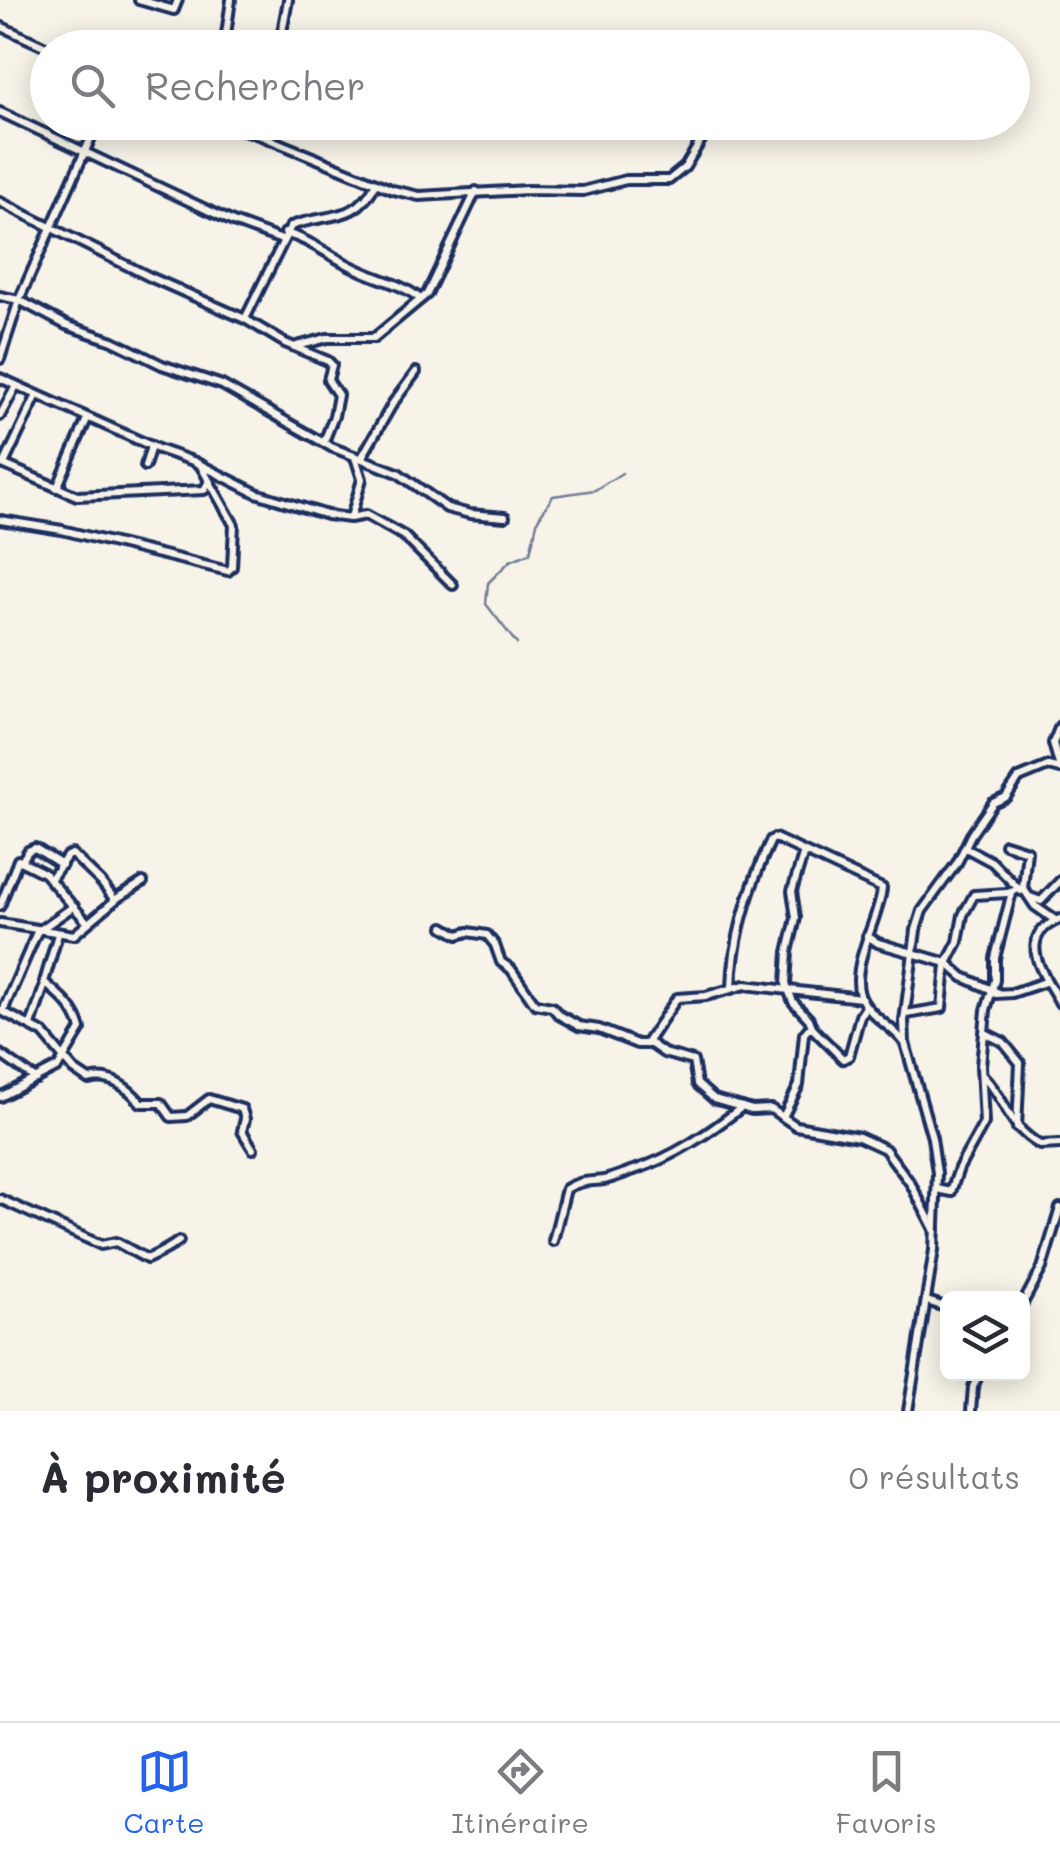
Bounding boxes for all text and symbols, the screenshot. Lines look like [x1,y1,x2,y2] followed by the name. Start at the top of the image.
[30,30,1030,140] search box
[65,58,120,113] icon: search
[145,60,366,110] text: Rechercher
[940,1291,1030,1381] map controls
[940,1291,1030,1381] button: layers
[40,1449,286,1504] text: À proximité
[849,1455,1020,1497] text: 0 résultats
[123,1744,205,1840] tab: Carte
[451,1744,589,1840] tab: Itinéraire
[836,1744,937,1840] tab: Favoris

